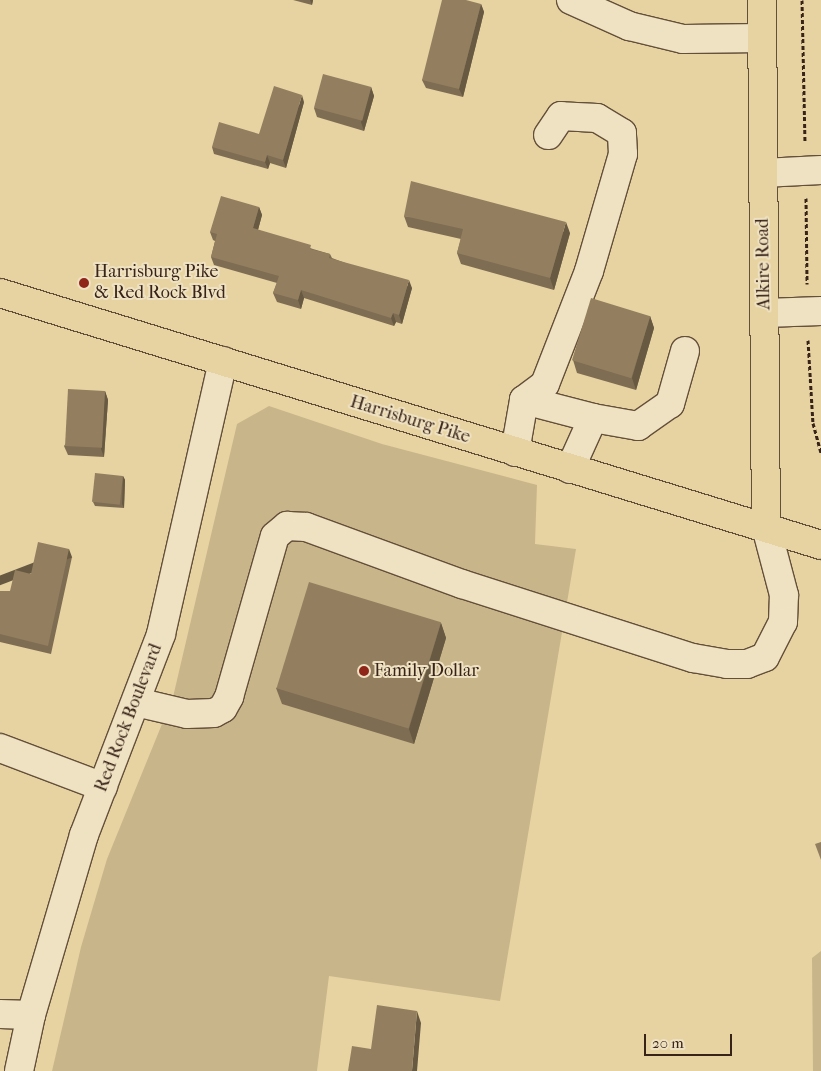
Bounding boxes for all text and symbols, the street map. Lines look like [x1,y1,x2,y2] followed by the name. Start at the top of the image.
[752,218,776,310] street label: Alkire Road
[94,262,226,304] place label: Harrisburg Pike & Red Rock Blvd
[78,277,90,289] marker: Harrisburg Pike & Red Rock Blvd
[347,391,473,449] street label: Harrisburg Pike
[91,641,167,795] street label: Red Rock Boulevard
[374,660,479,682] place label: Family Dollar
[358,665,370,677] marker: Family Dollar
[646,1024,734,1056] scale bar
[652,1034,684,1052] text: 20 m

